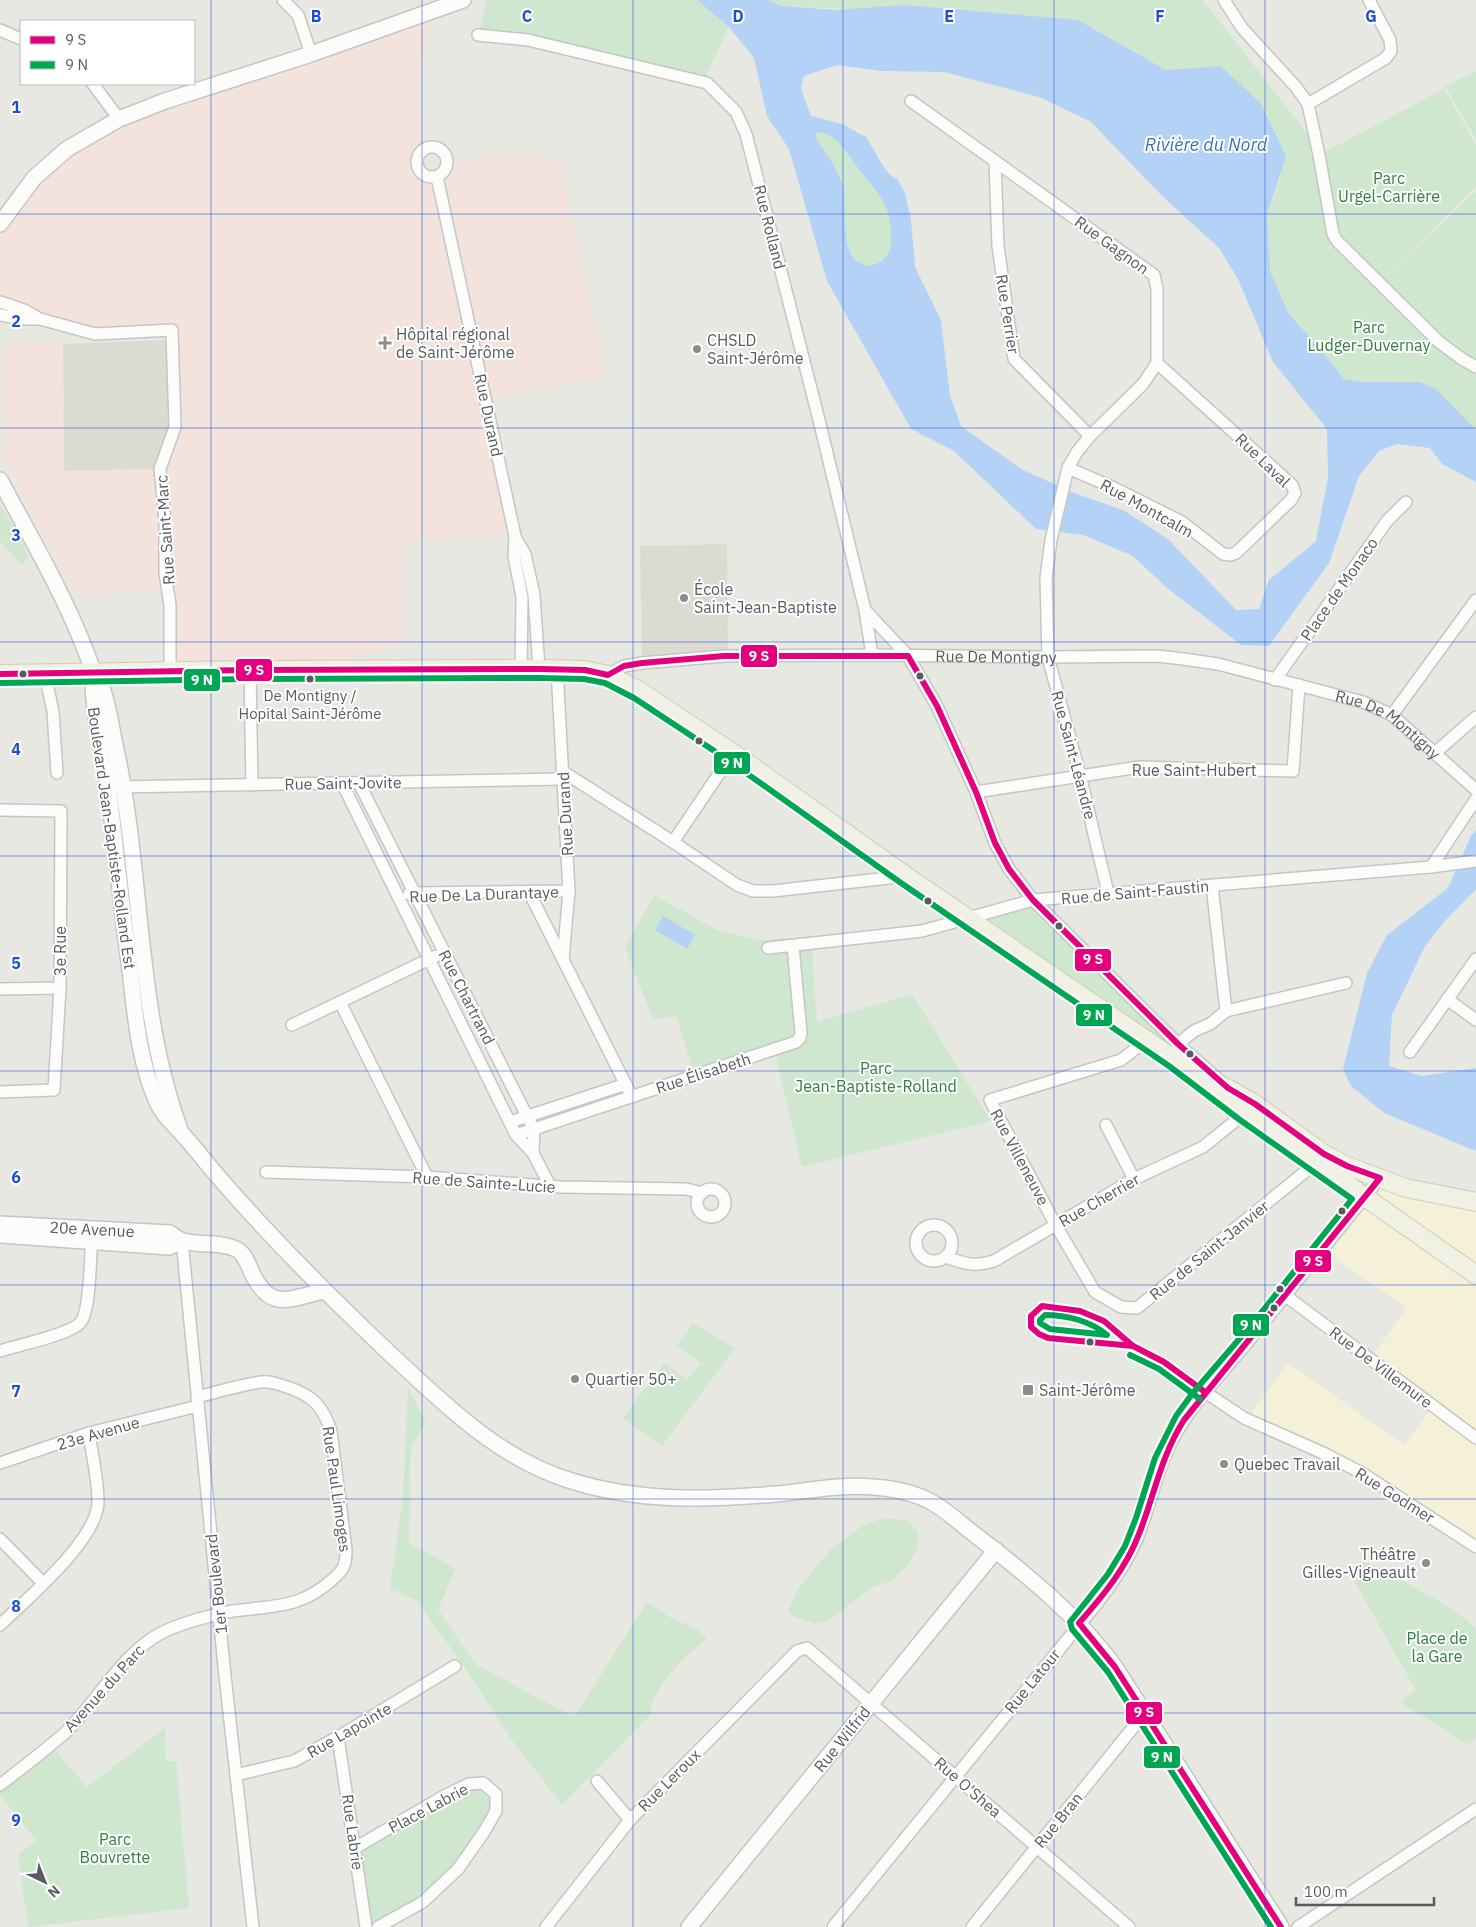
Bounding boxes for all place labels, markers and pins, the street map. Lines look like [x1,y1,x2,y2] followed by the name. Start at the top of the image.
[396,324,515,362] place label: Hôpital régional de Saint-Jérôme
[707,330,804,368] place label: CHSLD Saint-Jérôme
[378,336,392,350] marker: Hôpital régional de Saint-Jérôme
[691,343,703,355] marker: CHSLD Saint-Jérôme
[694,578,837,617] place label: École Saint-Jean-Baptiste
[678,592,690,604] marker: École Saint-Jean-Baptiste
[18,669,28,679] unlabelled marker
[915,671,925,681] unlabelled marker
[305,674,315,684] marker: De Montigny / Hopital Saint-Jérôme
[239,686,381,723] place label: De Montigny / Hopital Saint-Jérôme
[694,736,704,746] unlabelled marker
[923,896,933,906] unlabelled marker
[1054,921,1064,931] unlabelled marker
[1185,1049,1195,1059] unlabelled marker
[1337,1206,1347,1216] unlabelled marker
[1275,1284,1285,1294] unlabelled marker
[1269,1303,1279,1313] unlabelled marker
[1085,1337,1095,1347] unlabelled marker
[585,1369,677,1389] place label: Quartier 50+
[569,1373,581,1385] marker: Quartier 50+
[1039,1380,1136,1400] place label: Saint-Jérôme
[1021,1383,1035,1397] marker: Saint-Jérôme
[1234,1454,1340,1474] place label: Quebec Travail
[1218,1458,1230,1470] marker: Quebec Travail
[1302,1544,1416,1582] place label: Théâtre Gilles-Vigneault
[1420,1557,1432,1569] marker: Théâtre Gilles-Vigneault

